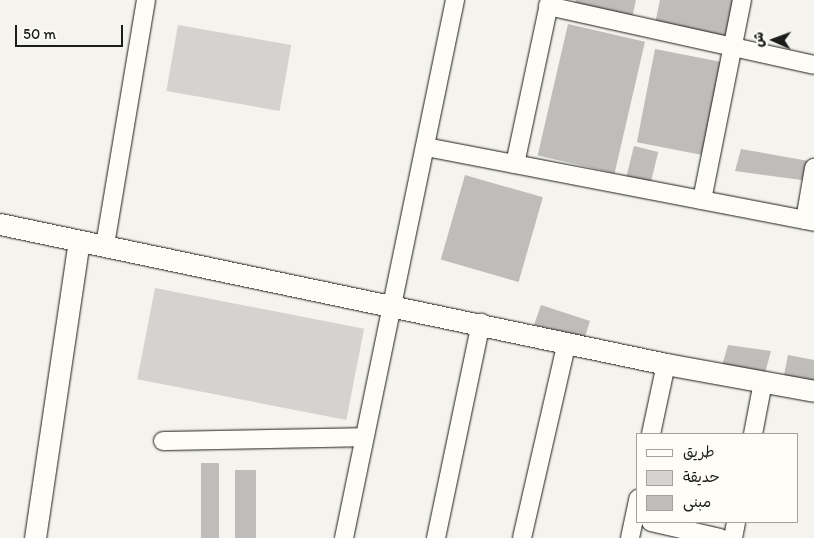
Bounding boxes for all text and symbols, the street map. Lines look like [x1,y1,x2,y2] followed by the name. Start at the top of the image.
[18,15,125,47] scale bar
[749,15,799,65] north arrow
[23,25,56,43] text: 50 m
[750,31,767,47] text: ش
[636,433,799,523] legend
[683,443,715,461] text: طريق
[683,468,720,486] text: حديقة
[683,493,711,511] text: مبنى

